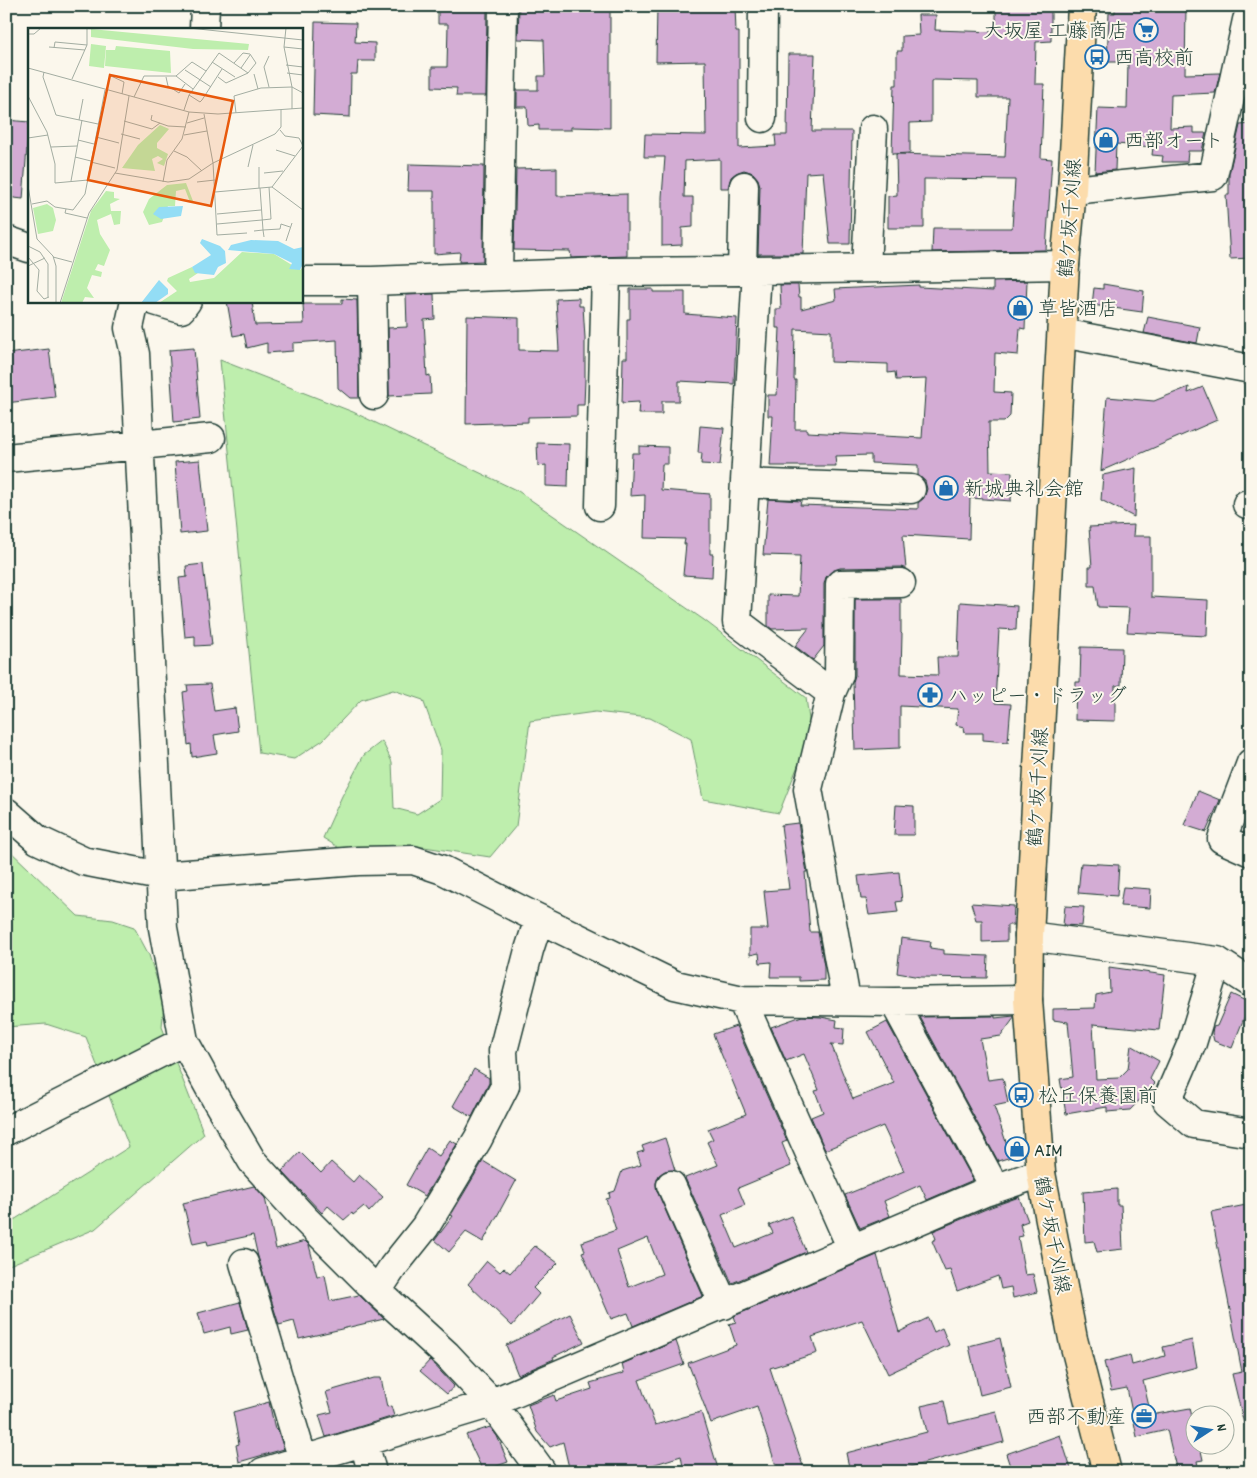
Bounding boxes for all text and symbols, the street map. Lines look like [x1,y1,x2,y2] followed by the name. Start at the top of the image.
[1133,17,1159,43] supermarket icon: 大坂屋 工藤商店
[983,19,1128,47] place label: 大坂屋 工藤商店
[28,28,302,302] inset map
[1084,44,1110,70] bus stop icon: 西高校前
[1114,46,1194,74] place label: 西高校前
[1093,127,1119,153] shop icon: 西部オート
[1124,129,1224,157] place label: 西部オート
[1054,157,1090,279] street label: 鶴ケ坂千刈線
[1007,295,1033,321] shop icon: 草皆酒店
[1038,297,1118,325] place label: 草皆酒店
[933,475,959,501] shop icon: 新城典礼会館
[964,477,1084,505] place label: 新城典礼会館
[917,682,943,708] pharmacy icon: ハッピー・ドラッグ
[948,684,1127,712] place label: ハッピー・ドラッグ
[1023,727,1057,848] street label: 鶴ケ坂千刈線
[1008,1082,1034,1108] bus stop icon: 松丘保養園前
[1038,1084,1158,1112] place label: 松丘保養園前
[1004,1136,1030,1162] shop icon: AIM
[1034,1138,1063,1166] place label: AIM
[1025,1174,1075,1297] street label: 鶴ケ坂千刈線
[1131,1403,1157,1429] office icon: 西部不動産
[1026,1405,1126,1433] place label: 西部不動産
[1184,1406,1234,1456] north arrow
[1210,1422,1231,1433] text: N

